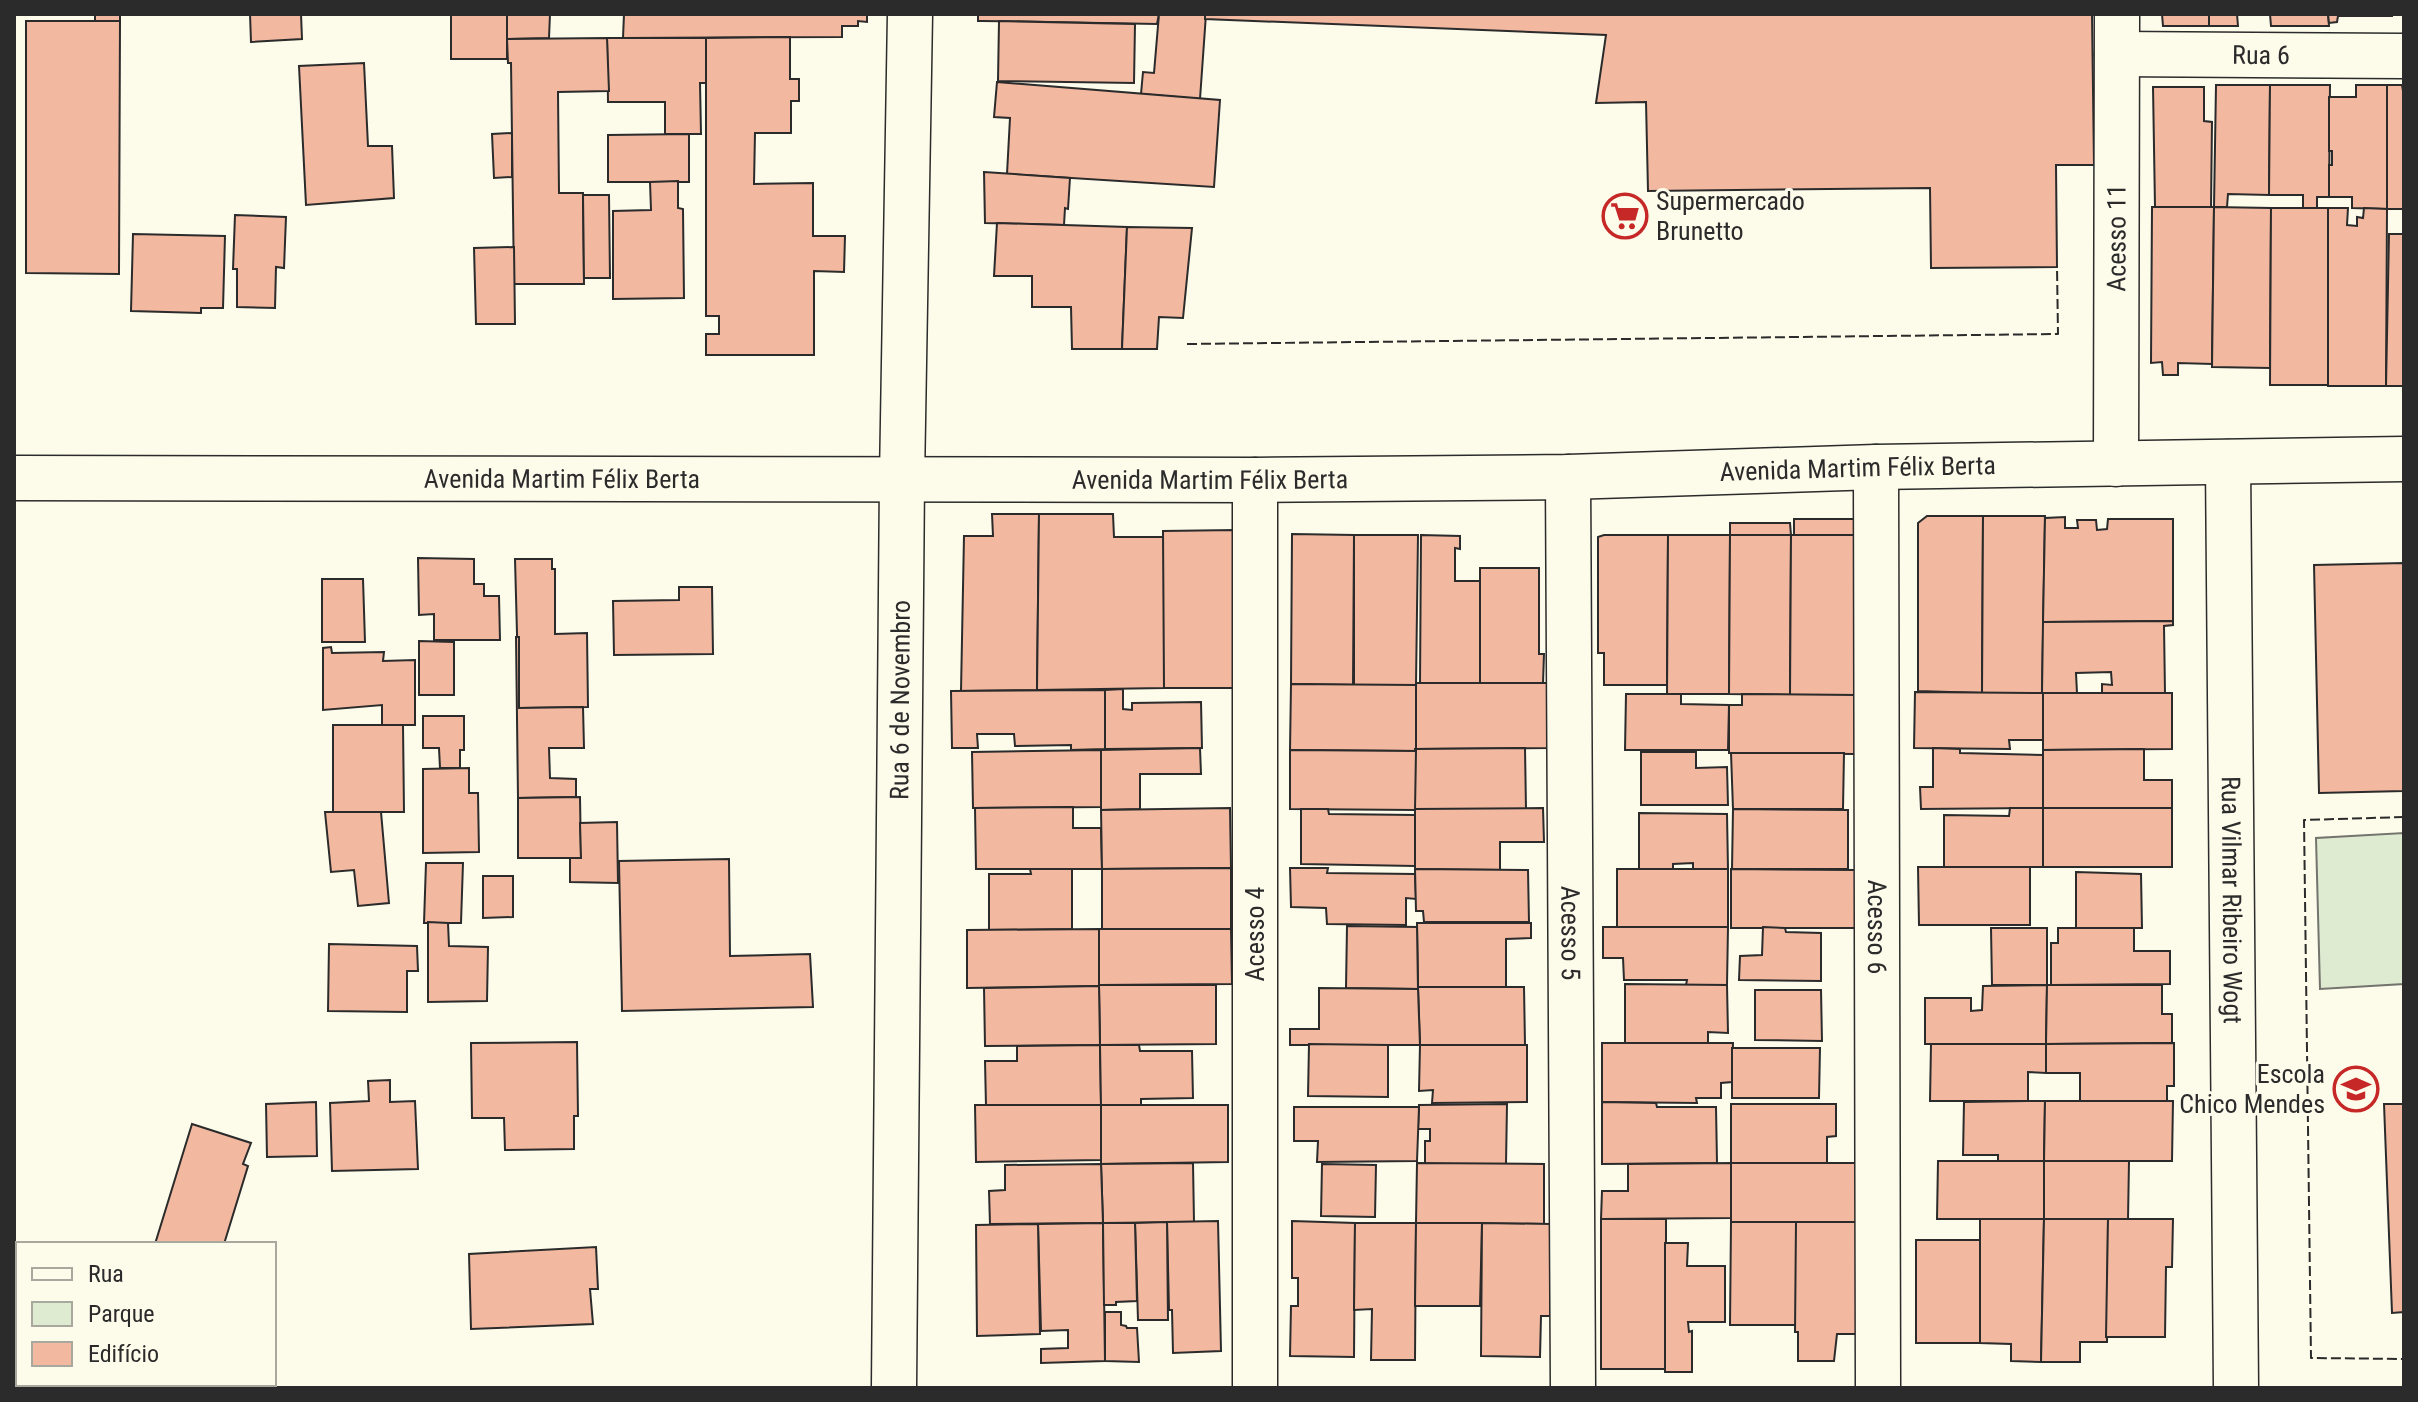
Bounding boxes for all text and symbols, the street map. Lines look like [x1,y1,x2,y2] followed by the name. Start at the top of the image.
[2232,40,2290,70] street label: Rua 6
[2101,184,2132,292] street label: Acesso 11
[1656,186,1805,246] place label: Supermercado Brunetto
[1601,192,1649,240] supermarket icon: Supermercado Brunetto
[1719,450,1996,487] street label: Avenida Martim Félix Berta
[424,464,700,494] street label: Avenida Martim Félix Berta
[1072,464,1348,495] street label: Avenida Martim Félix Berta
[884,600,916,800] street label: Rua 6 de Novembro
[2216,776,2248,1024] street label: Rua Vilmar Ribeiro Wogt
[1862,880,1892,974] street label: Acesso 6
[1240,886,1270,981] street label: Acesso 4
[1555,886,1586,980] street label: Acesso 5
[2179,1059,2325,1119] place label: Escola Chico Mendes
[2332,1065,2380,1113] school or university icon: Escola Chico Mendes
[16,1242,276,1386] legend
[88,1260,124,1288] text: Rua
[88,1300,155,1328] text: Parque
[88,1340,159,1368] text: Edifício

